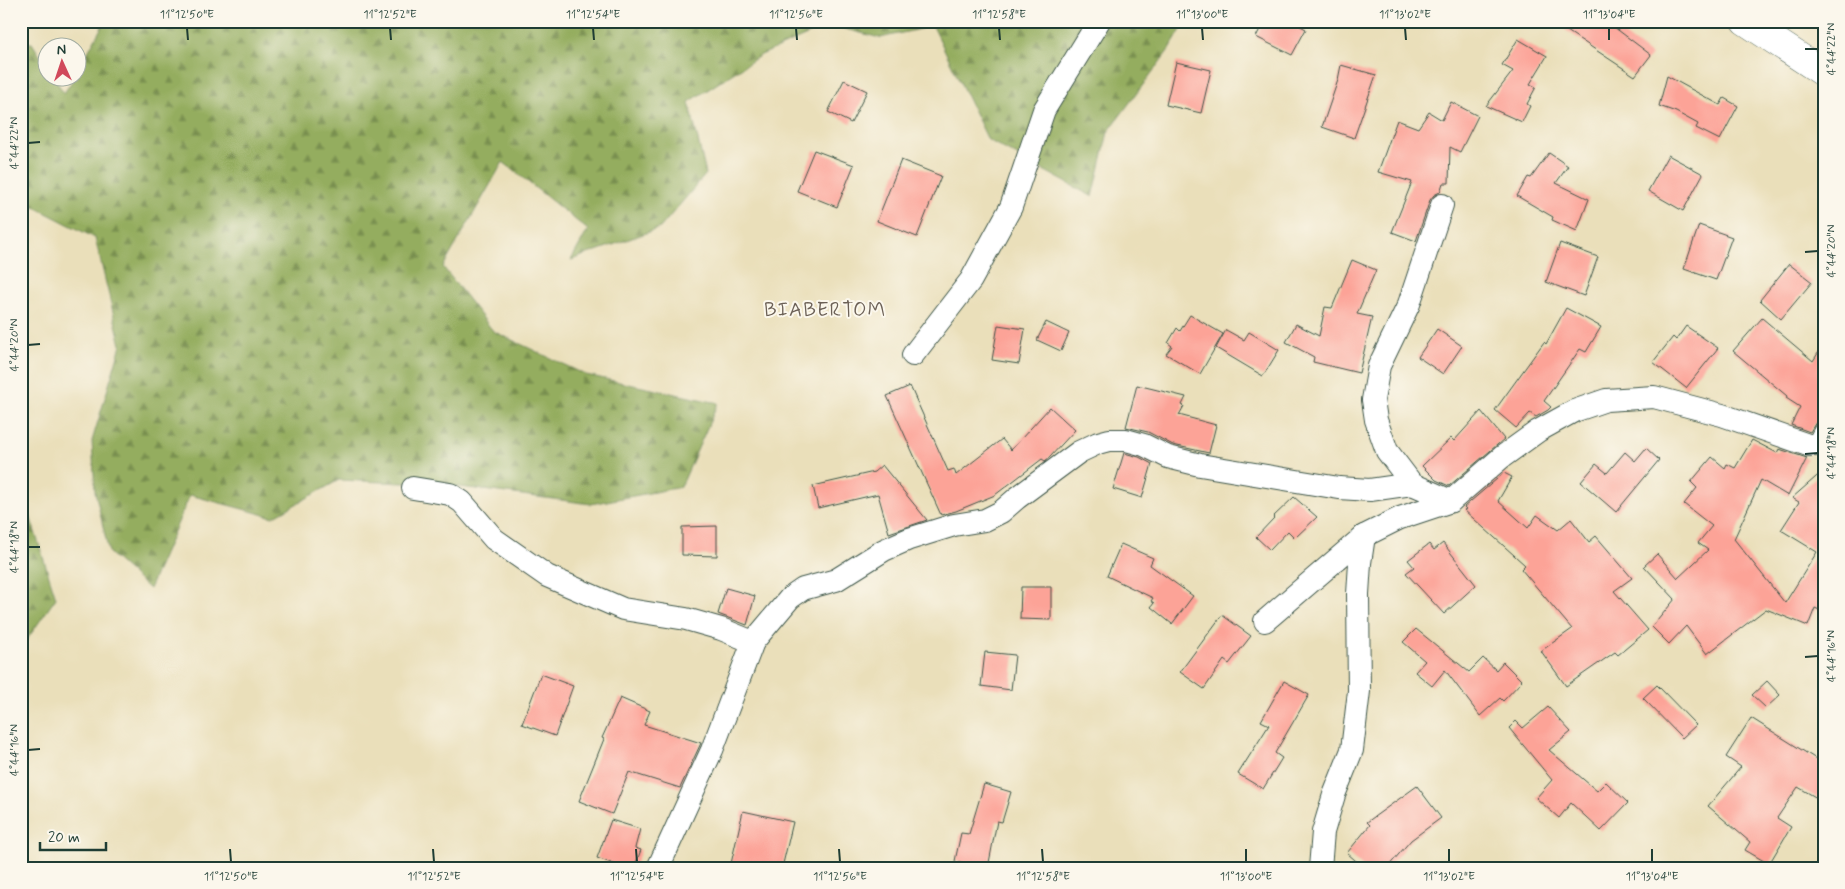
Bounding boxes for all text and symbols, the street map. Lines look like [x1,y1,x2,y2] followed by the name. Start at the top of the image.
[160,7,214,23] text: 11°12'50"E
[363,7,417,23] text: 11°12'52"E
[566,7,620,23] text: 11°12'54"E
[769,7,823,23] text: 11°12'56"E
[972,7,1026,23] text: 11°12'58"E
[1176,7,1228,23] text: 11°13'00"E
[1379,7,1431,23] text: 11°13'02"E
[1583,7,1635,23] text: 11°13'04"E
[1824,23,1840,75] text: 4°44'22"N
[38,38,88,88] north arrow
[56,41,67,59] text: N
[7,117,23,169] text: 4°44'22"N
[1824,225,1840,277] text: 4°44'20"N
[764,297,886,324] district label: BIABERTOM
[7,319,23,371] text: 4°44'20"N
[1824,427,1840,479] text: 4°44'18"N
[7,521,23,573] text: 4°44'18"N
[1824,630,1840,682] text: 4°44'16"N
[7,724,23,776] text: 4°44'16"N
[40,819,106,851] scale bar
[48,828,80,848] text: 20 m
[204,869,258,885] text: 11°12'50"E
[407,869,461,885] text: 11°12'52"E
[610,869,664,885] text: 11°12'54"E
[813,869,867,885] text: 11°12'56"E
[1016,869,1070,885] text: 11°12'58"E
[1220,869,1272,885] text: 11°13'00"E
[1423,869,1475,885] text: 11°13'02"E
[1626,869,1678,885] text: 11°13'04"E

